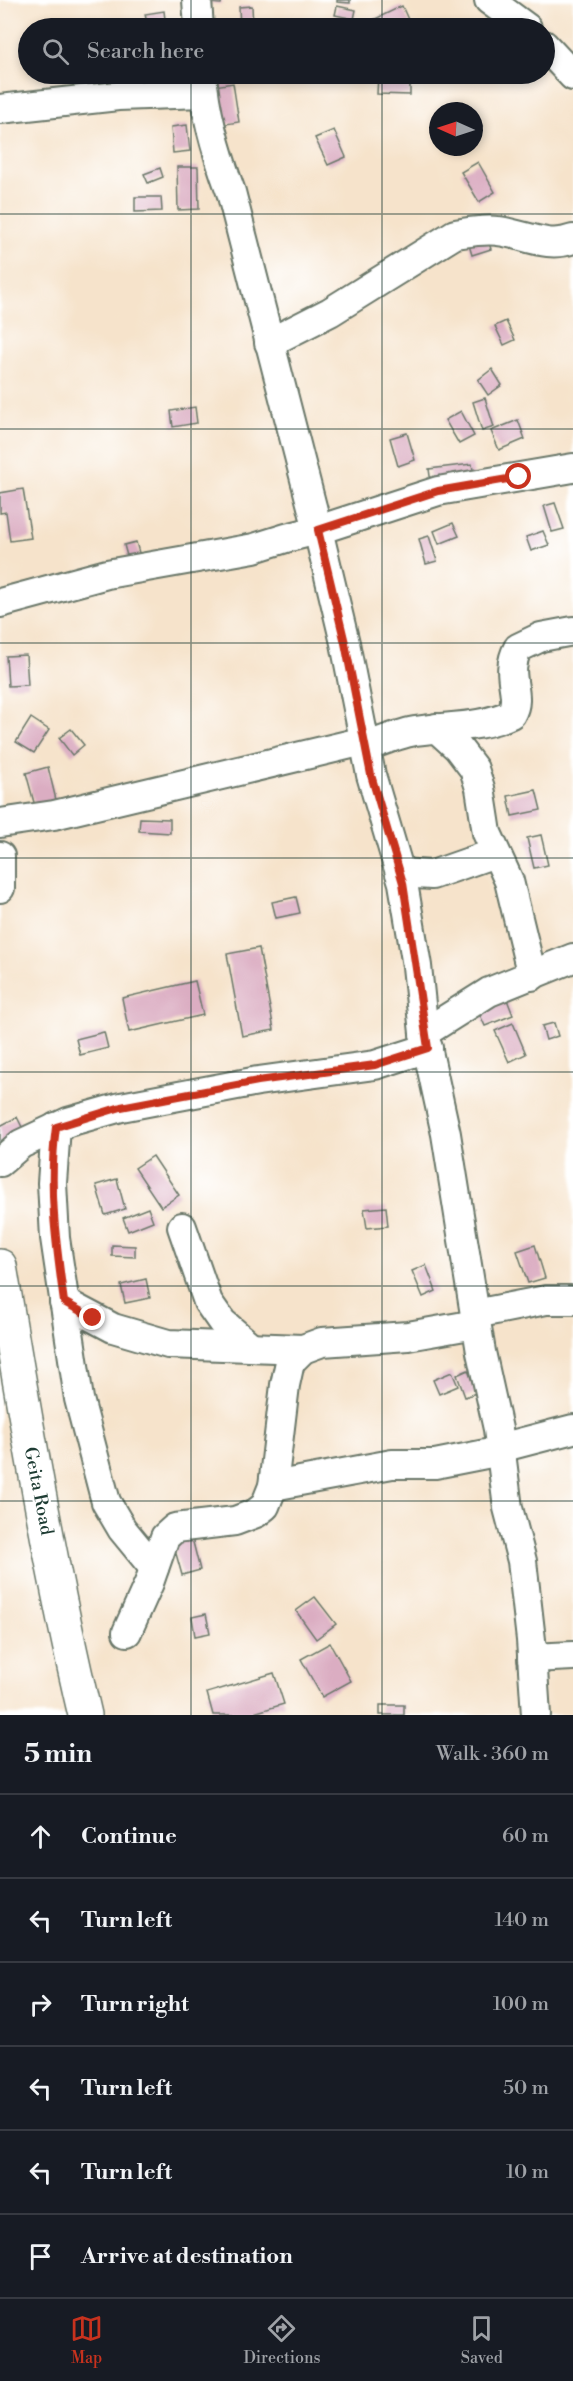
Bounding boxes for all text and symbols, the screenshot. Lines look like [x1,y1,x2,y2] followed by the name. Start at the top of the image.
[18,18,555,84] search box
[39,35,72,68] icon: search
[87,38,204,65] text: Search here
[429,102,483,156] north arrow
[505,463,531,489] route start
[79,1304,105,1330] route end
[19,1445,58,1538] street label: Geita Road
[24,1738,92,1770] text: 5 min
[436,1742,549,1767] text: Walk · 360 m
[24,1820,57,1853] icon: ahead
[81,1823,177,1850] text: Continue
[502,1824,549,1849] text: 60 m
[24,1904,57,1937] icon: left
[81,1907,172,1934] text: Turn left
[494,1908,549,1933] text: 140 m
[24,1988,57,2021] icon: right
[81,1991,189,2018] text: Turn right
[493,1992,549,2017] text: 100 m
[24,2072,57,2105] icon: left
[81,2075,172,2102] text: Turn left
[503,2076,549,2101] text: 50 m
[24,2156,57,2189] icon: left
[81,2159,172,2186] text: Turn left
[506,2160,549,2185] text: 10 m
[24,2240,57,2273] icon: arrive
[81,2243,293,2270] text: Arrive at destination
[70,2312,103,2368] tab: Map
[243,2312,321,2368] tab: Directions
[461,2312,503,2368] tab: Saved

